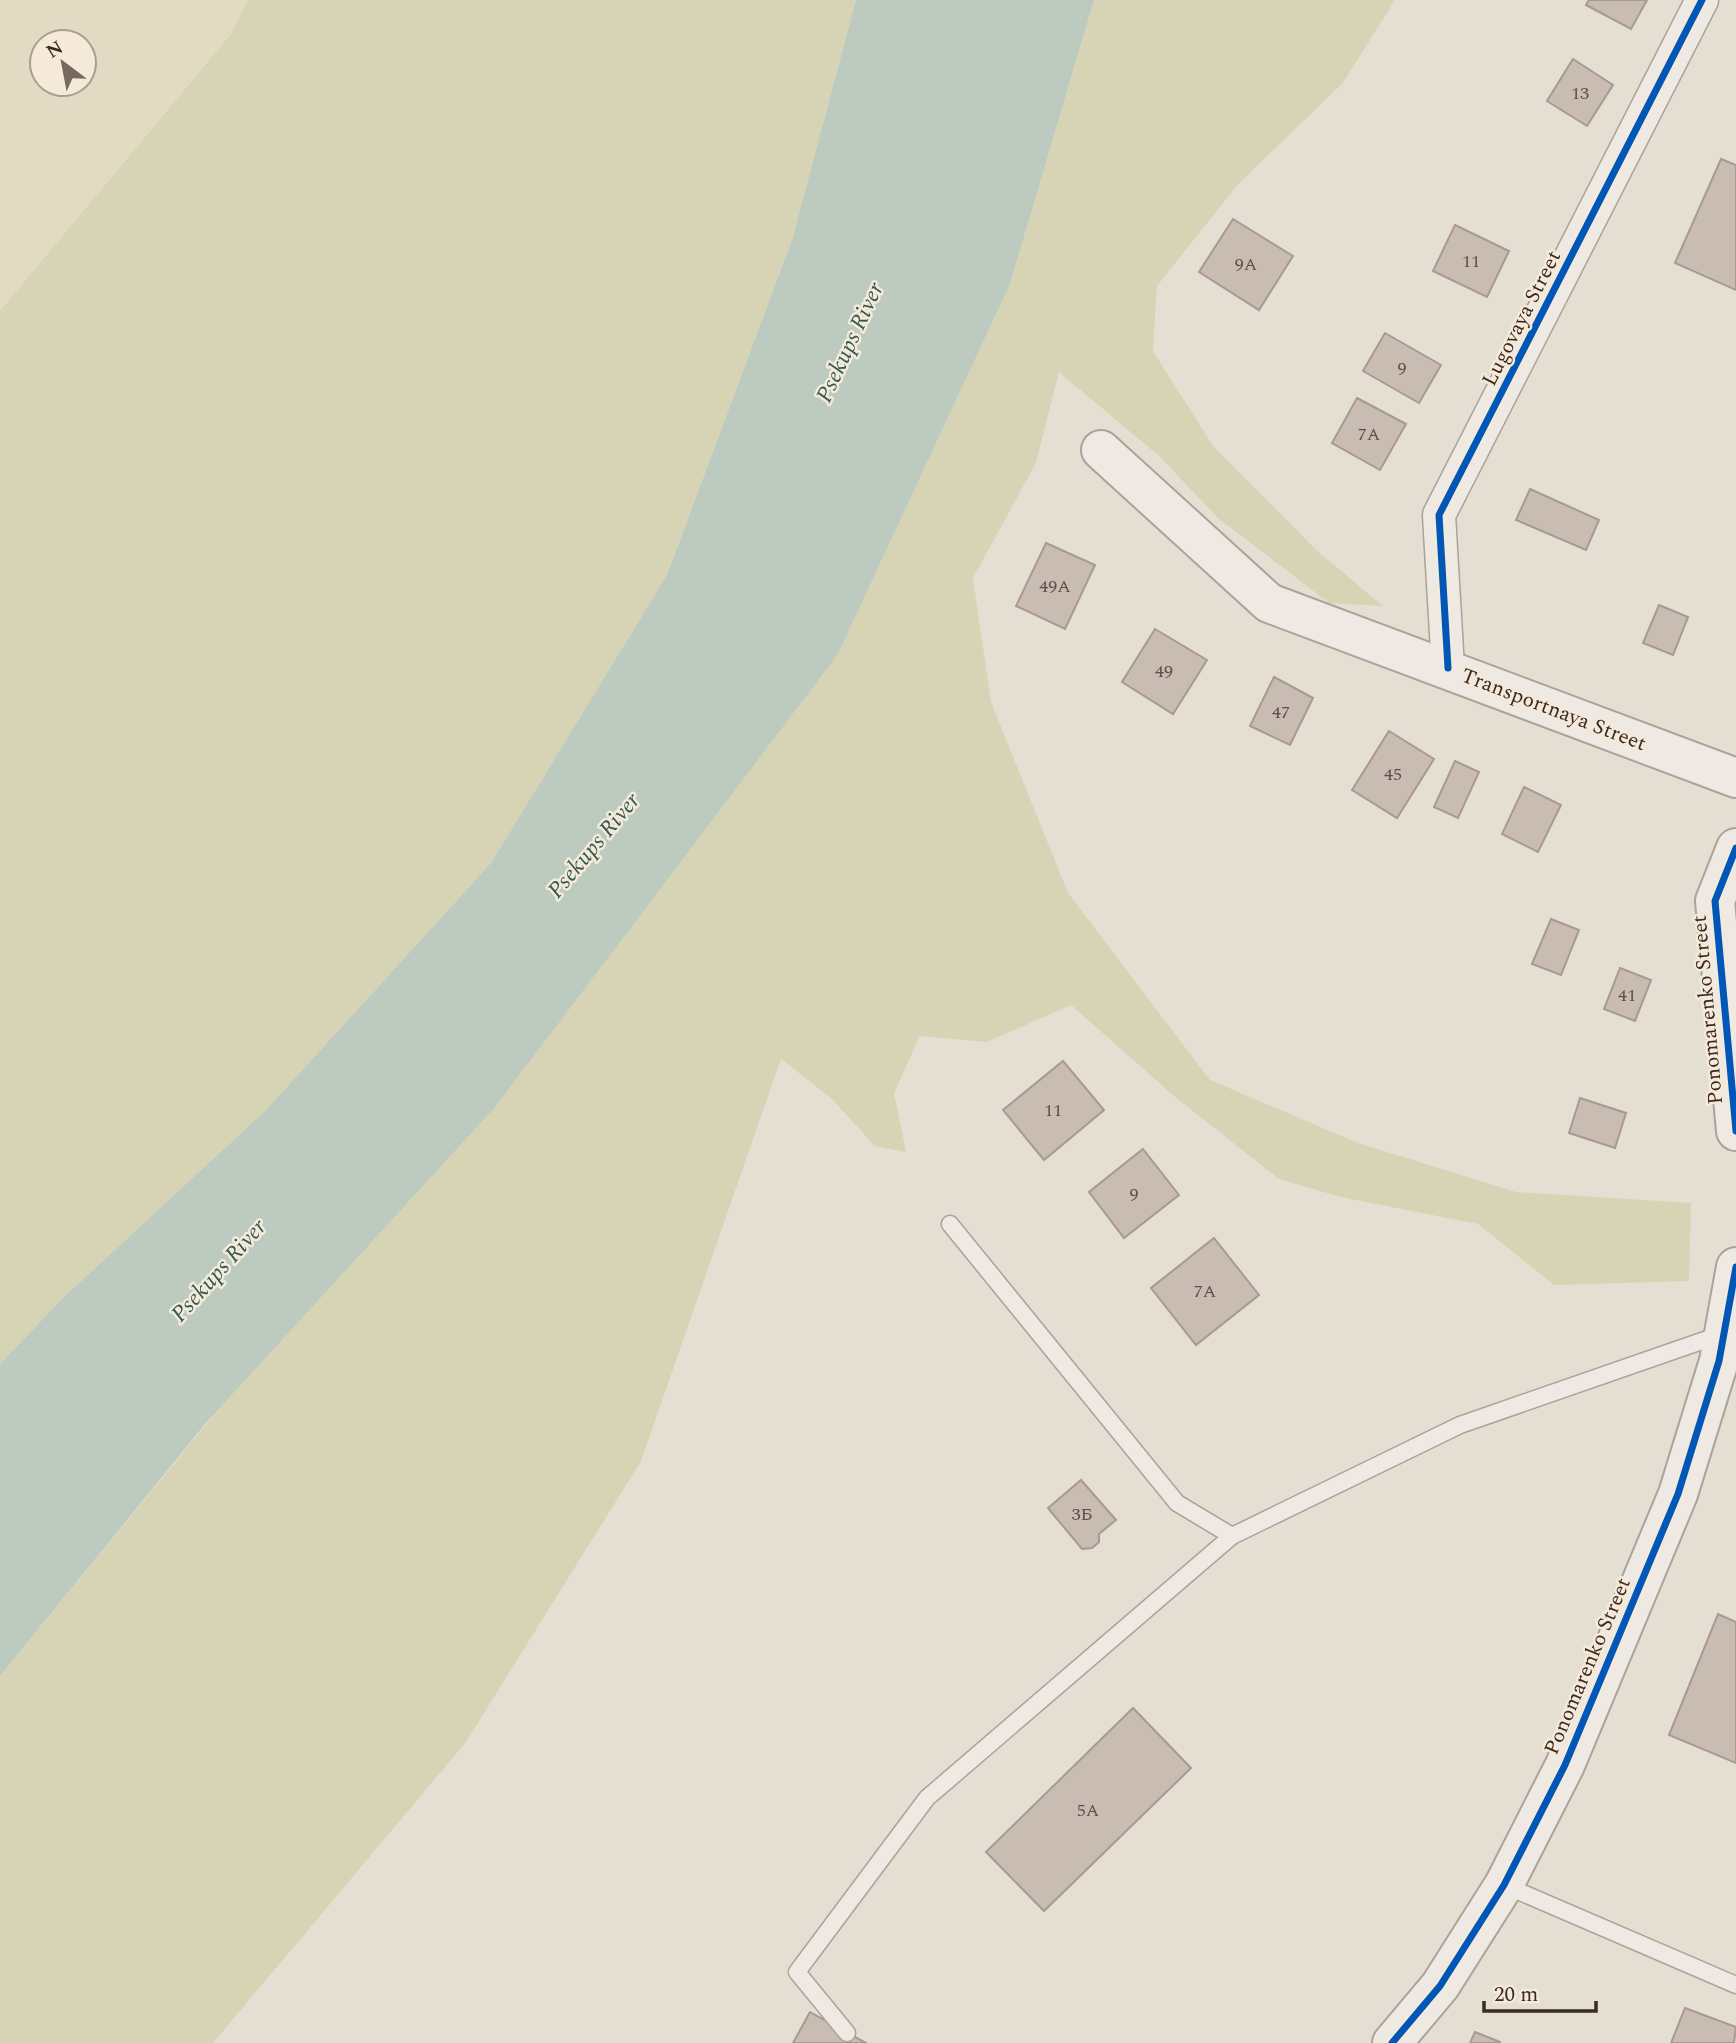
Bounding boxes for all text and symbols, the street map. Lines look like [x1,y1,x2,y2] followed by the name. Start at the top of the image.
[28,28,98,98] north arrow
[41,33,69,66] text: N
[1571,80,1589,107] house number: 13
[1474,245,1570,392] street label: Lugovaya Street
[1462,248,1480,275] house number: 11
[1235,251,1257,278] house number: 9А
[807,276,894,409] water label: Psekups River
[1398,355,1407,382] house number: 9
[1358,421,1380,448] house number: 7А
[1039,573,1071,600] house number: 49А
[1155,658,1173,685] house number: 49
[1456,660,1651,760] street label: Transportnaya Street
[1272,699,1290,726] house number: 47
[1384,761,1402,788] house number: 45
[539,784,650,907] water label: Psekups River
[1684,914,1732,1106] street label: Ponomarenko Street
[1618,982,1636,1009] house number: 41
[1044,1097,1062,1124] house number: 11
[1130,1181,1139,1208] house number: 9
[163,1211,276,1331] water label: Psekups River
[1194,1278,1216,1305] house number: 7А
[1071,1501,1093,1528] house number: 3Б
[1536,1573,1640,1760] street label: Ponomarenko Street
[1077,1797,1099,1824] house number: 5А
[1484,1969,1596,2013] scale bar
[1494,1979,1538,2011] text: 20 m

